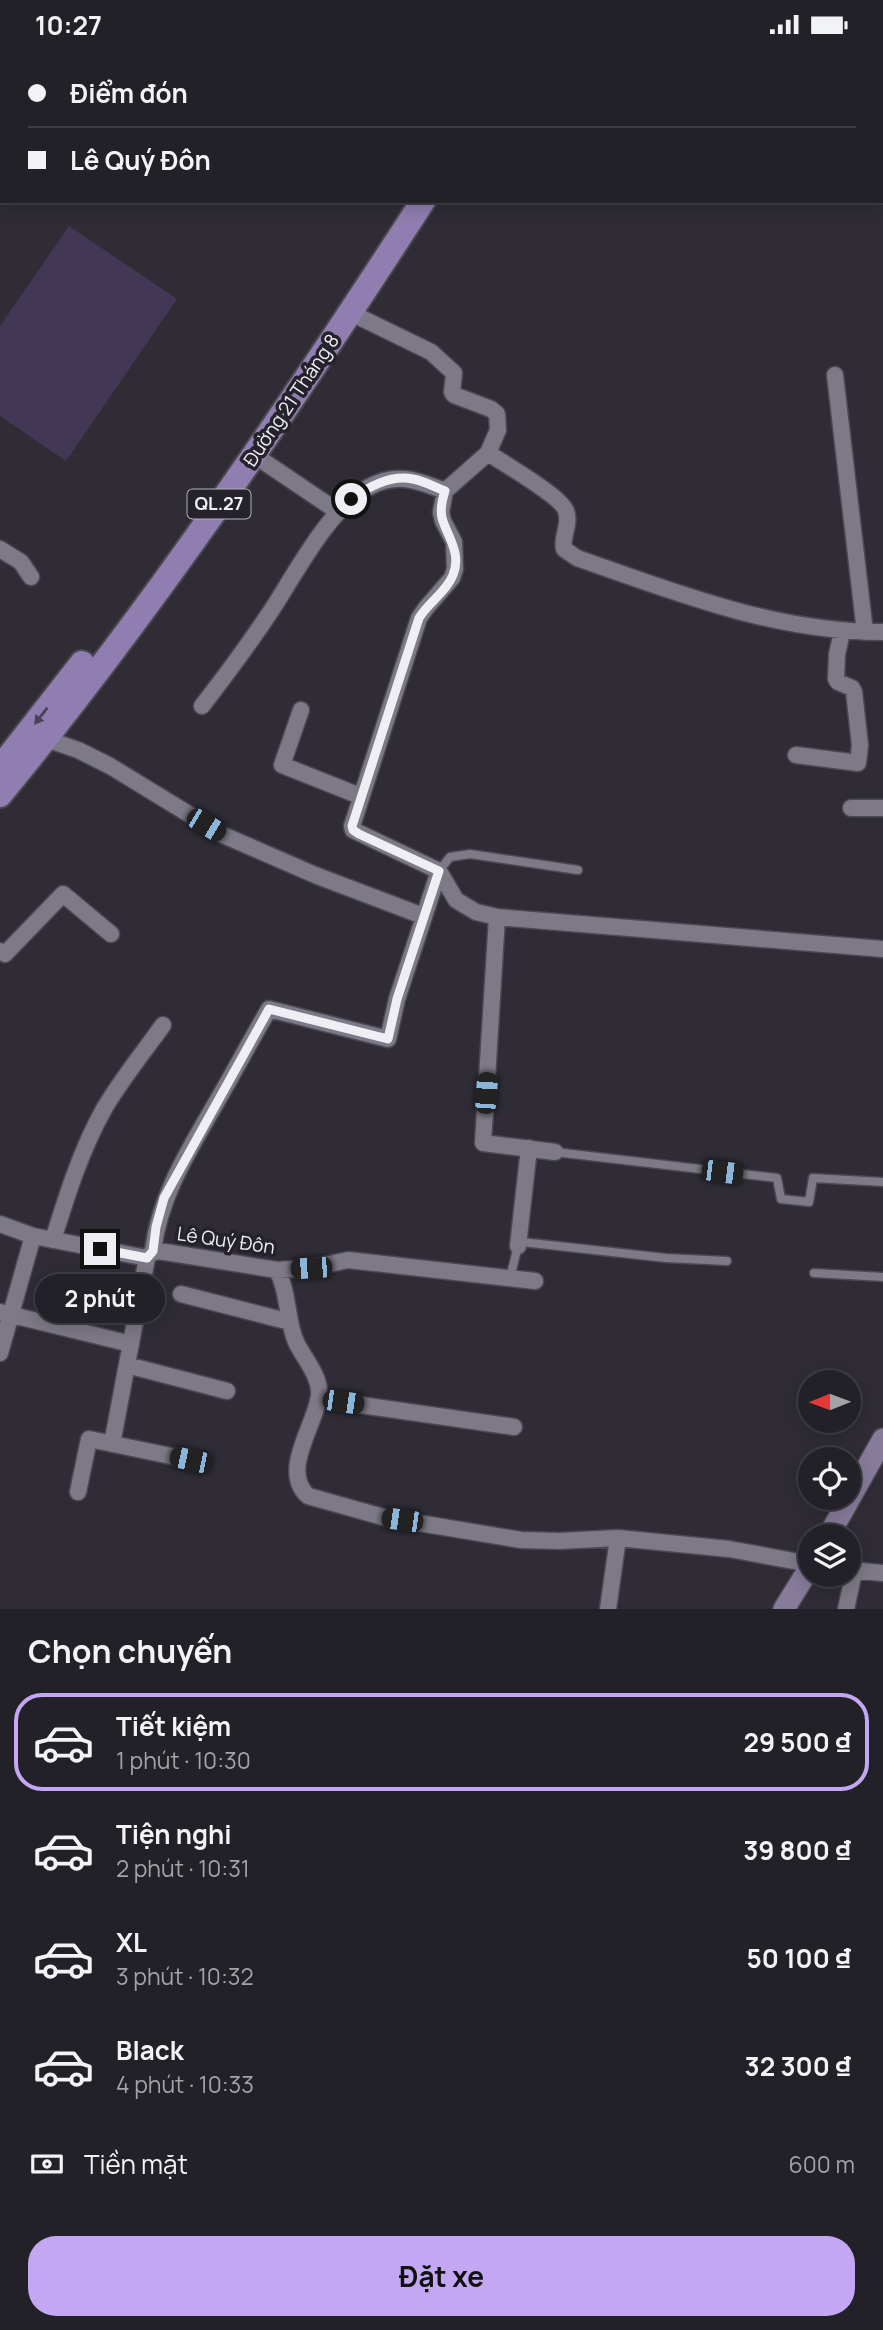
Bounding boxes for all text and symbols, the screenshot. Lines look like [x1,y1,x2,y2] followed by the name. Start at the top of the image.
[35,7,102,43] text: 10:27
[70,75,188,111] text: Điểm đón
[70,142,211,178] text: Lê Quý Đôn
[237,329,345,471] street label: Đường 21 Tháng 8
[335,483,367,515] route start
[188,489,250,519] road number: QL.27
[34,707,48,725] one-way arrow
[183,805,230,845] car
[475,1071,498,1115] car
[700,1159,745,1185] car
[175,1220,277,1260] street label: Lê Quý Đôn
[84,1233,116,1265] route end
[290,1256,333,1280] car
[35,1273,165,1323] callout: 2 phút
[64,1282,136,1314] text: 2 phút
[798,1370,861,1433] north arrow
[798,1370,861,1587] map controls
[321,1389,366,1415] car
[168,1445,213,1475] car
[798,1447,861,1510] button: locate
[380,1507,425,1533] car
[798,1524,861,1587] button: layers
[28,1629,232,1673] text: Chọn chuyến
[116,1708,231,1744] text: Tiết kiệm
[32,1711,95,1774] icon: car
[743,1724,851,1760] text: 29 500 ₫
[116,1744,251,1776] text: 1 phút · 10:30
[116,1816,232,1852] text: Tiện nghi
[32,1819,95,1882] icon: car
[743,1832,851,1868] text: 39 800 ₫
[116,1852,250,1884] text: 2 phút · 10:31
[116,1924,147,1960] text: XL
[32,1927,95,1990] icon: car
[747,1940,851,1976] text: 50 100 ₫
[116,1960,254,1992] text: 3 phút · 10:32
[116,2032,184,2068] text: Black
[32,2035,95,2098] icon: car
[745,2048,851,2084] text: 32 300 ₫
[116,2068,254,2100] text: 4 phút · 10:33
[28,2145,66,2183] icon: cash
[84,2146,188,2182] text: Tiền mặt
[789,2148,855,2180] text: 600 m
[28,2236,855,2316] button: Đặt xe

